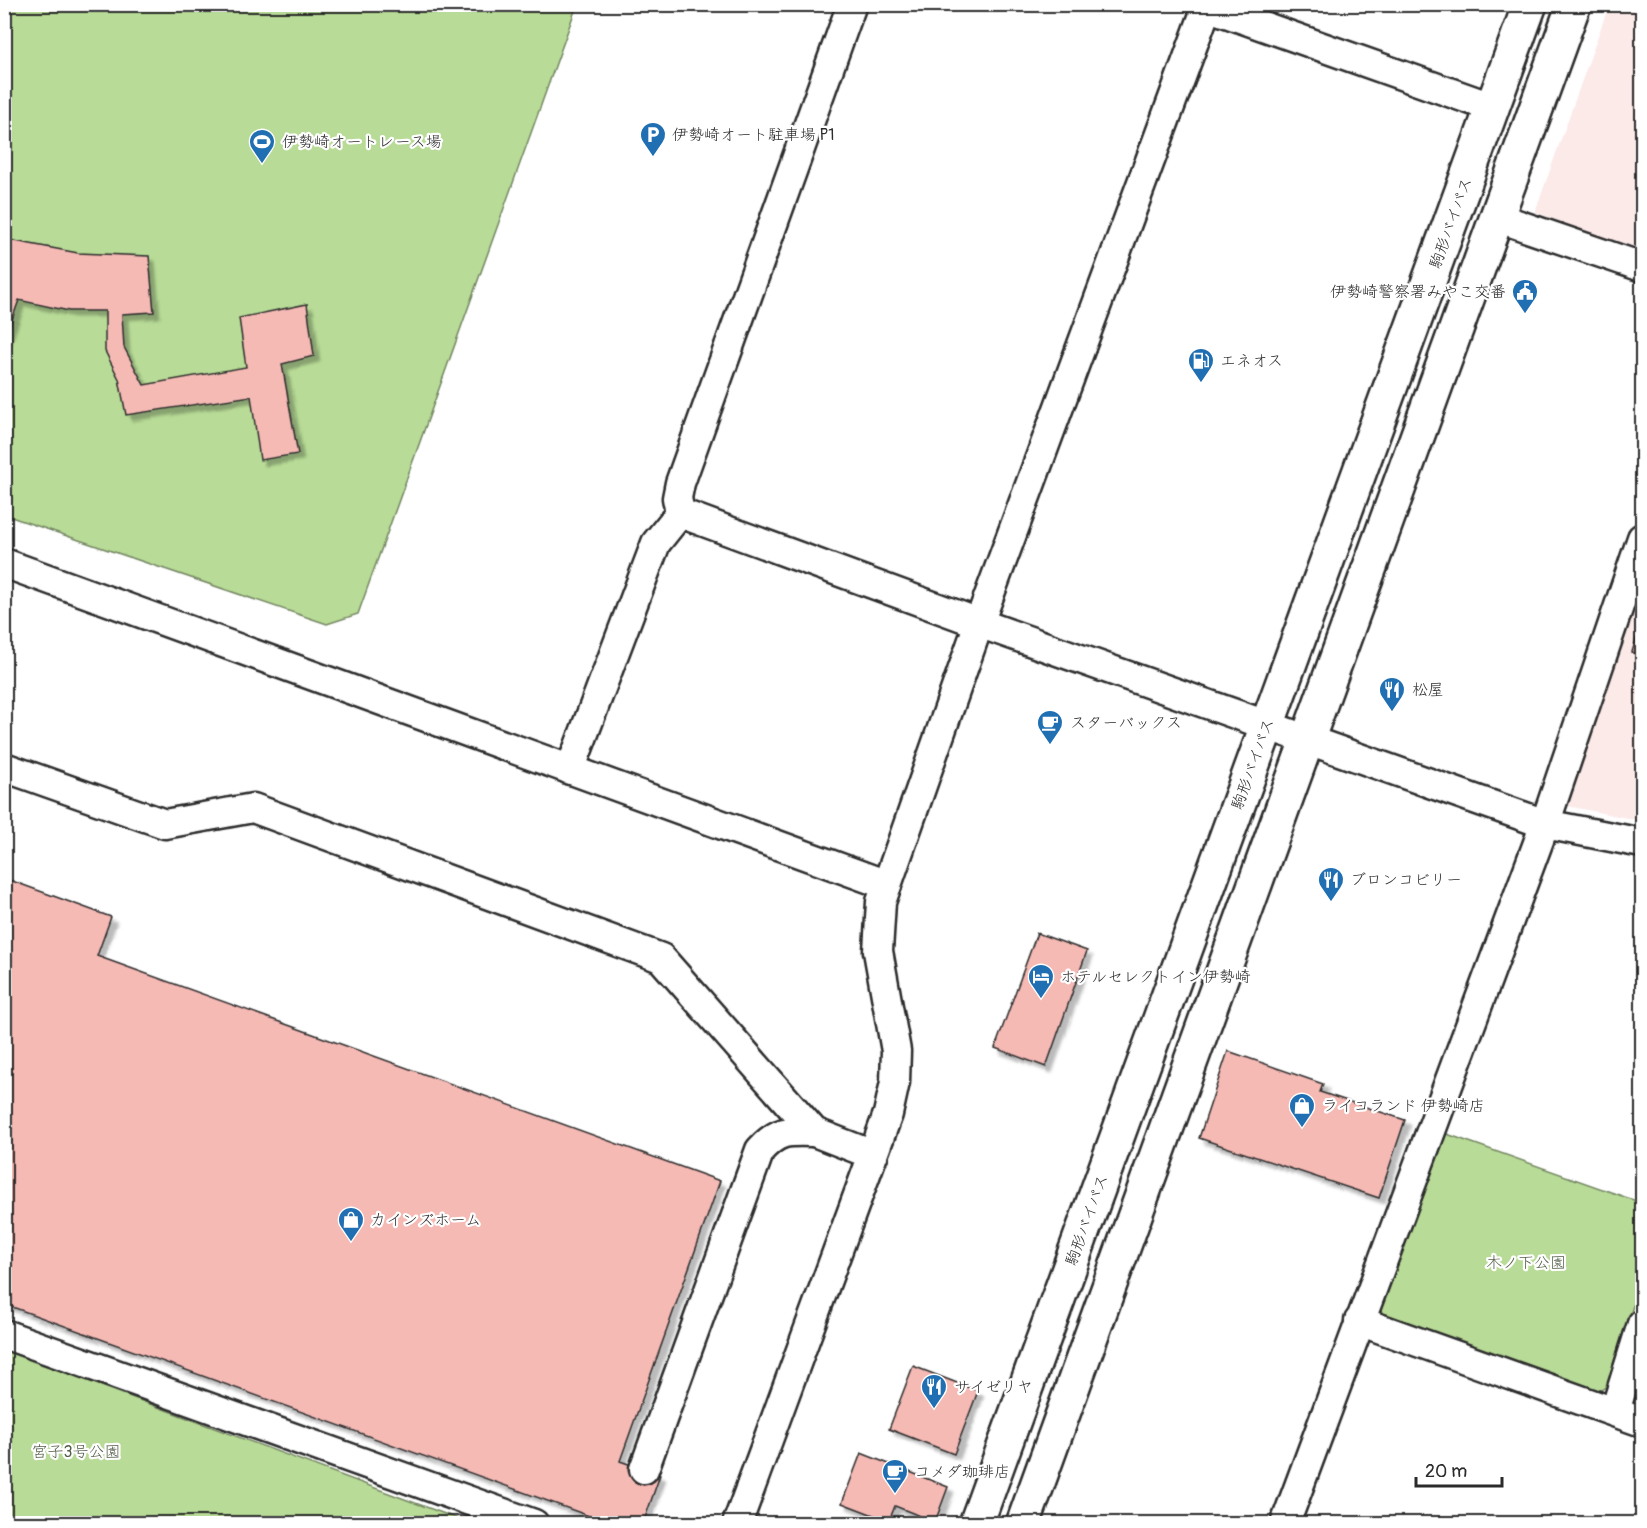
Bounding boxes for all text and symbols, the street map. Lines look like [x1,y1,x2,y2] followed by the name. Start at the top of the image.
[638,120,668,158] parking icon: 伊勢崎オート駐車場 P1
[672,125,835,145] place label: 伊勢崎オート駐車場 P1
[247,127,277,165] sports icon: 伊勢崎オートレース場
[282,132,442,152] place label: 伊勢崎オートレース場
[1425,175,1477,271] street label: 駒形バイパス
[1510,277,1540,315] public building icon: 伊勢崎警察署みやこ交番
[1330,282,1506,302] place label: 伊勢崎警察署みやこ交番
[1186,346,1216,384] fuel station icon: エネオス
[1220,351,1283,371] place label: エネオス
[1377,675,1407,713] restaurant icon: 松屋
[1412,680,1444,700] place label: 松屋
[1035,708,1065,746] cafe icon: スターバックス
[1070,713,1182,733] place label: スターバックス
[1227,716,1279,812] street label: 駒形バイパス
[1316,865,1346,903] restaurant icon: ブロンコビリー
[1350,870,1462,890] place label: ブロンコビリー
[1026,962,1056,1000] hotel icon: ホテルセレクトイン伊勢崎
[1060,967,1251,987] place label: ホテルセレクトイン伊勢崎
[1287,1091,1317,1129] shop icon: ライコランド 伊勢崎店
[1322,1096,1485,1116] place label: ライコランド 伊勢崎店
[1061,1172,1113,1268] street label: 駒形バイパス
[336,1205,366,1243] shop icon: カインズホーム
[370,1210,481,1230] place label: カインズホーム
[1486,1253,1566,1273] park label: 木ノ下公園
[919,1372,949,1410] restaurant icon: サイゼリヤ
[954,1377,1033,1397] place label: サイゼリヤ
[32,1442,120,1462] park label: 宮子3号公園
[1416,1450,1502,1488] scale bar
[880,1457,910,1495] cafe icon: コメダ珈琲店
[1425,1460,1467,1483] text: 20 m
[914,1462,1010,1482] place label: コメダ珈琲店

